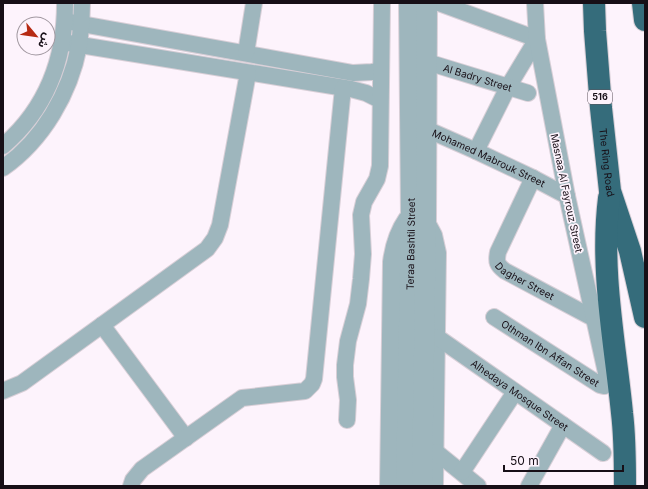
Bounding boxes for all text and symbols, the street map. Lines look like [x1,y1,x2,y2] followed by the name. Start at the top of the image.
[16,16,56,56] north arrow
[35,31,55,51] text: ش
[442,61,514,94] street label: Al Badry Street
[588,90,612,104] road number: 516
[431,127,548,190] street label: Mohamed Mabrouk Street
[597,128,618,198] street label: The Ring Road
[549,133,586,254] street label: Masnaa Al Fayrouz Street
[404,197,417,290] street label: Teraa Bashtil Street
[493,260,557,303] street label: Dagher Street
[499,317,602,389] street label: Othman Ibn Affan Street
[469,357,571,433] street label: Alhedaya Mosque Street
[504,447,623,473] scale bar
[510,453,539,468] text: 50 m

